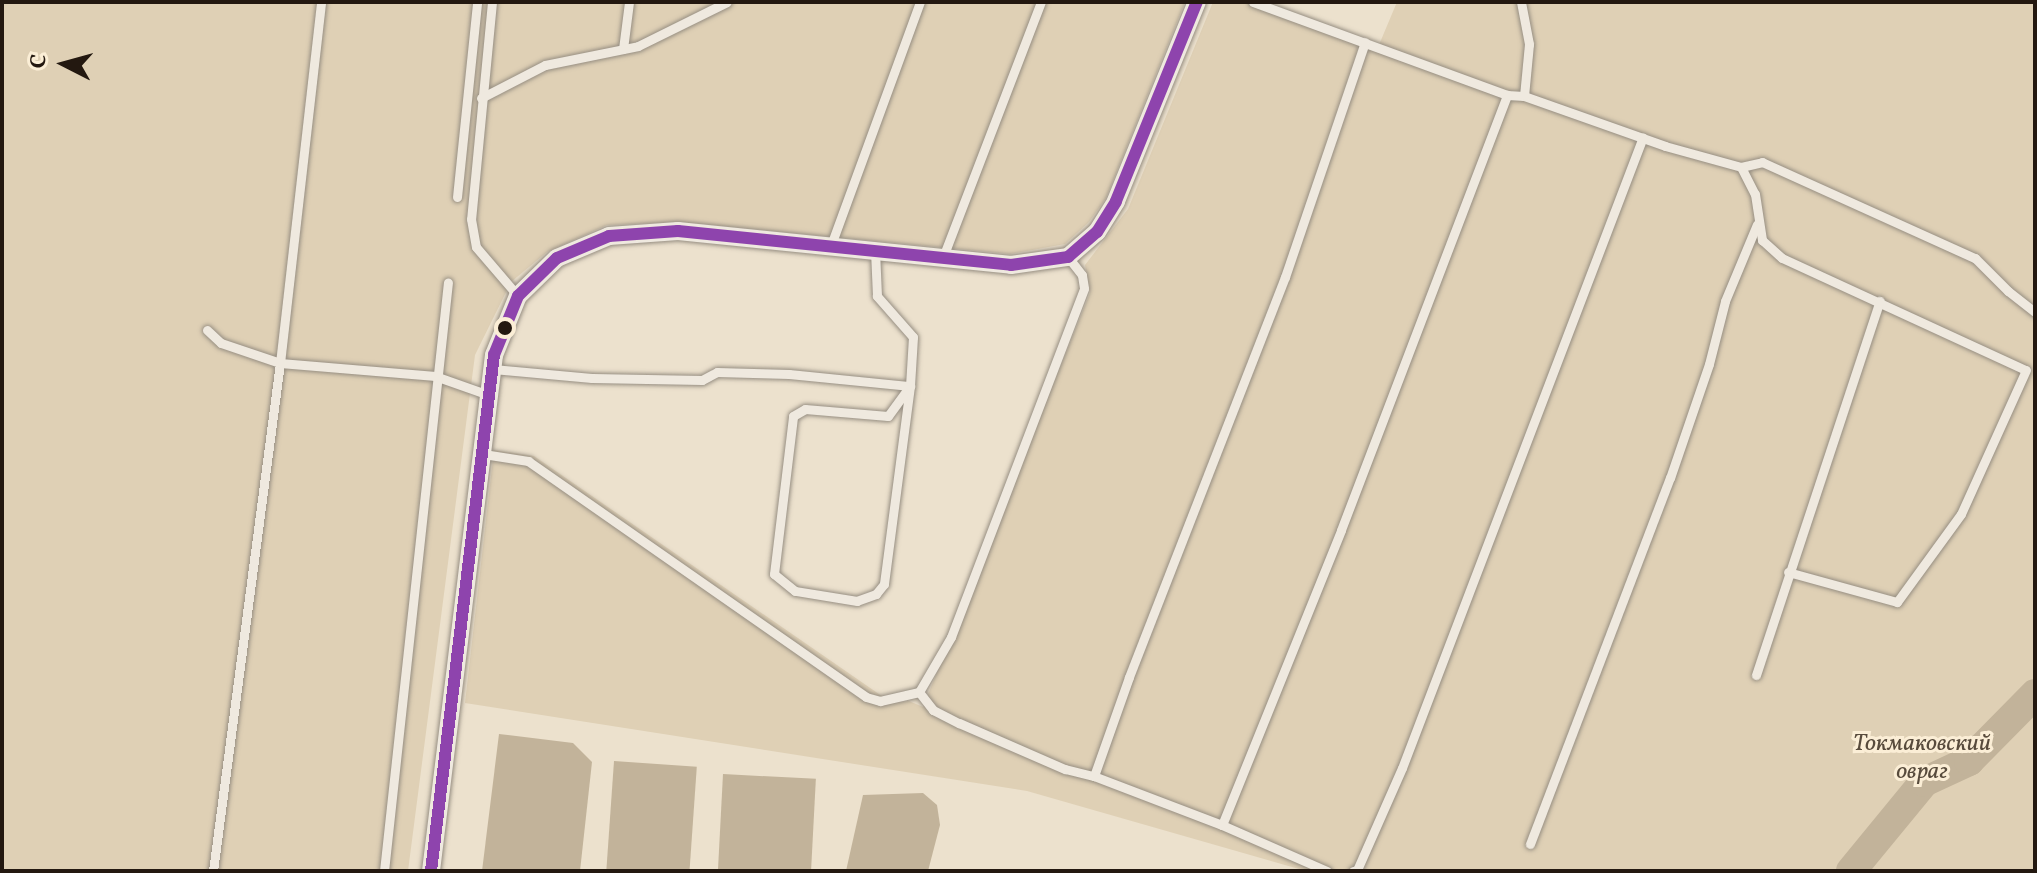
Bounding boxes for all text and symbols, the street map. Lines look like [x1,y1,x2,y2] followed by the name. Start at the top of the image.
[24,24,104,104] north arrow
[23,53,56,70] text: С
[497,320,513,336] unlabelled marker
[1853,731,1991,787] park label: Токмаковский овраг

